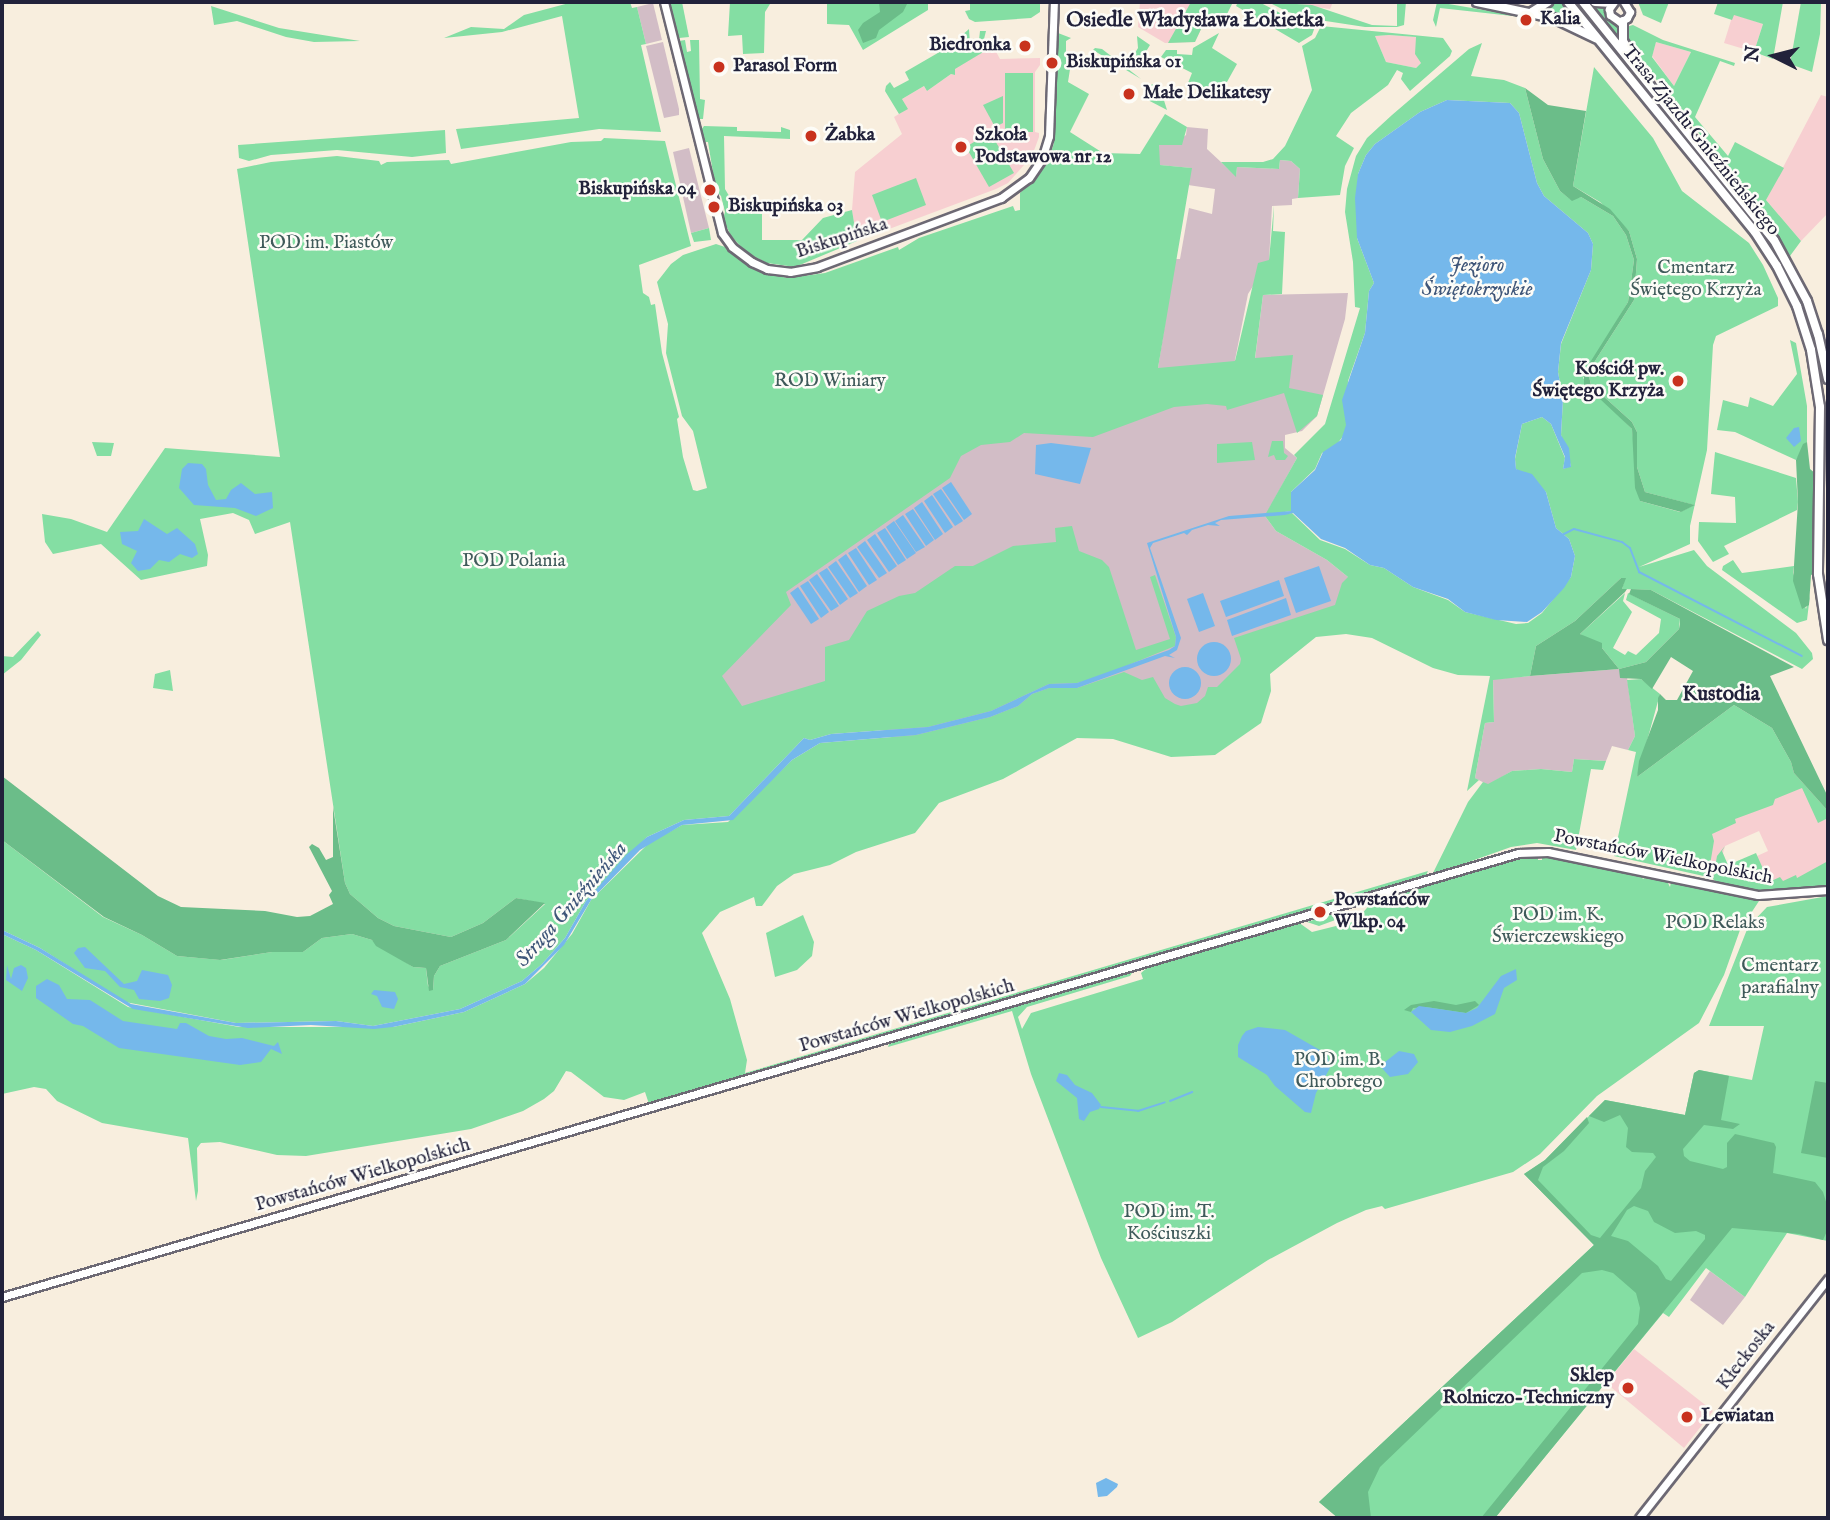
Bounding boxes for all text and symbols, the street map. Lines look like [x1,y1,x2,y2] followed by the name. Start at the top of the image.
[1066,8,1324,34] district label: Osiedle Władysława Łokietka
[1540,9,1580,31] place label: Kalia
[1518,12,1534,28] marker: Kalia
[1739,21,1809,91] north arrow
[929,35,1011,57] place label: Biedronka
[1017,38,1033,54] marker: Biedronka
[1616,41,1784,241] street label: Trasa Zjazdu Gnieźnieńskiego
[1740,44,1766,63] text: N
[1066,52,1181,74] place label: Biskupińska 01
[1044,55,1060,71] marker: Biskupińska 01
[733,56,837,78] place label: Parasol Form
[711,59,727,75] marker: Parasol Form
[1143,83,1271,105] place label: Małe Delikatesy
[1121,86,1137,102] marker: Małe Delikatesy
[825,125,875,147] place label: Żabka
[975,125,1112,169] place label: Szkoła Podstawowa nr 12
[803,128,819,144] marker: Żabka
[953,139,969,155] marker: Szkoła Podstawowa nr 12
[578,179,696,201] place label: Biskupińska 04
[702,182,718,198] marker: Biskupińska 04
[728,196,843,218] place label: Biskupińska 03
[706,199,722,215] marker: Biskupińska 03
[793,214,891,264] street label: Biskupińska
[259,233,393,255] park label: POD im. Piastów
[1422,253,1532,303] water label: Jezioro Świętokrzyskie
[1630,258,1762,302] park label: Cmentarz Świętego Krzyża
[1533,359,1664,403] place label: Kościół pw. Świętego Krzyża
[774,371,886,393] park label: ROD Winiary
[1670,373,1686,389] marker: Kościół pw. Świętego Krzyża
[462,551,566,573] park label: POD Polania
[1682,682,1760,708] district label: Kustodia
[1552,826,1774,890] street label: Powstańców Wielkopolskich
[511,837,633,973] water label: Struga Gnieźnieńska
[1334,890,1429,934] place label: Powstańców Wlkp. 04
[1312,904,1328,920] marker: Powstańców Wlkp. 04
[1492,905,1624,949] park label: POD im. K. Świerczewskiego
[1665,913,1765,935] park label: POD Relaks
[1741,956,1819,1000] park label: Cmentarz parafialny
[797,975,1017,1059] street label: Powstańców Wielkopolskich
[1294,1050,1384,1094] park label: POD im. B. Chrobrego
[253,1134,473,1218] street label: Powstańców Wielkopolskich
[1123,1202,1215,1246] park label: POD im. T. Kościuszki
[1713,1317,1781,1395] street label: Kłeckoska
[1443,1366,1614,1410] place label: Sklep Rolniczo-Techniczny
[1620,1380,1636,1396] marker: Sklep Rolniczo-Techniczny
[1701,1406,1774,1428] place label: Lewiatan
[1679,1409,1695,1425] marker: Lewiatan

